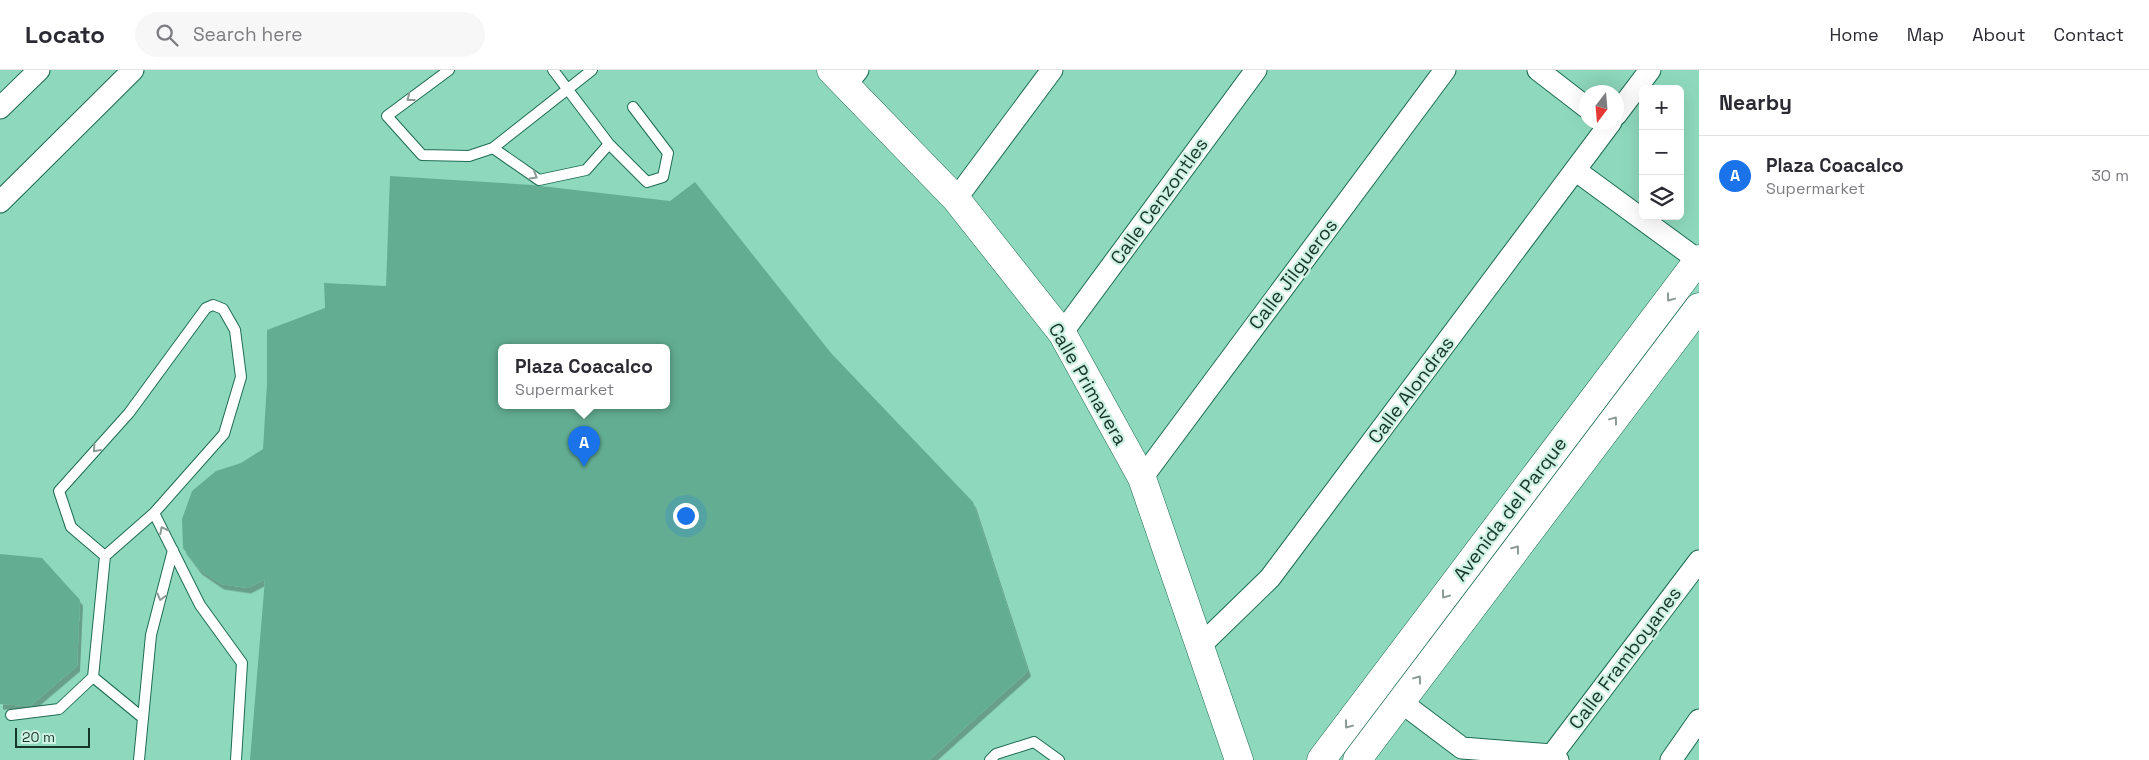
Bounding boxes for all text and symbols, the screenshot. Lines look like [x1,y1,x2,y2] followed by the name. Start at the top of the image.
[135,12,485,57] search box
[25,19,105,50] text: Locato
[153,21,181,49] icon: search
[193,22,302,47] text: Search here
[1830,23,1879,46] text: Home
[1907,23,1944,46] text: Map
[1972,23,2026,46] text: About
[2054,23,2124,46] text: Contact
[1579,85,1624,130] north arrow
[1639,85,1684,220] map controls
[1639,85,1684,130] button: +
[1719,89,1792,116] text: Nearby
[406,93,415,102] one-way arrow
[1639,130,1684,175] button: −
[1105,133,1213,269] street label: Calle Cenzontles
[1766,153,1904,178] text: Plaza Coacalco
[1730,165,1740,186] text: A
[2091,165,2129,186] text: 30 m
[528,169,537,179] one-way arrow
[1639,175,1684,220] button: layers
[1766,178,1865,199] text: Supermarket
[1243,213,1343,335] street label: Calle Jilgueros
[1667,292,1675,301] one-way arrow
[1043,318,1133,450] street label: Calle Primavera
[1362,331,1460,449] street label: Calle Alondras
[498,344,670,409] popup
[515,354,653,379] text: Plaza Coacalco
[515,379,614,400] text: Supermarket
[1608,417,1616,426] one-way arrow
[568,426,600,467] pin: A
[1448,432,1572,586] street label: Avenida del Parque
[93,444,102,453] one-way arrow
[673,503,699,529] your location
[159,526,169,535] one-way arrow
[1510,545,1519,555] one-way arrow
[1563,582,1687,734] street label: Calle Framboyanes
[1443,589,1451,598] one-way arrow
[156,593,166,601] one-way arrow
[1412,675,1421,685] one-way arrow
[1345,719,1353,728] one-way arrow
[15,725,90,748] scale bar
[22,728,55,746] text: 20 m

